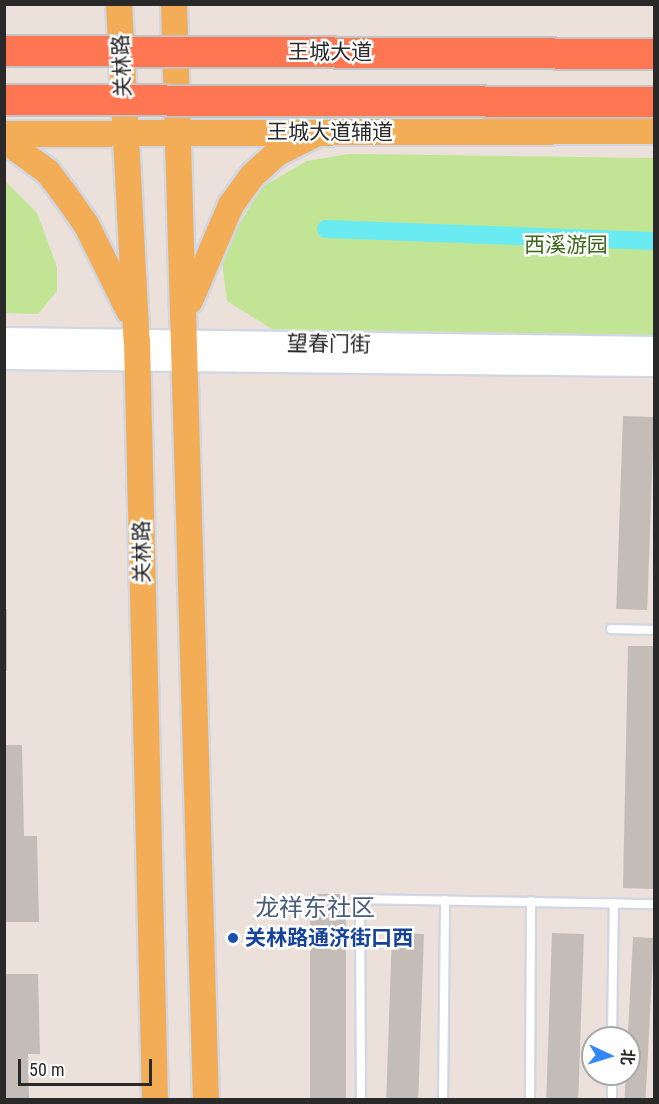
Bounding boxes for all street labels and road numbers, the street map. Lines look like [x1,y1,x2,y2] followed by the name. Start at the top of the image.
[108,34,136,98] street label: 关林路
[288,39,372,65] street label: 王城大道
[267,119,393,145] street label: 王城大道辅道
[287,331,371,357] street label: 望春门街
[129,520,155,584] street label: 关林路

